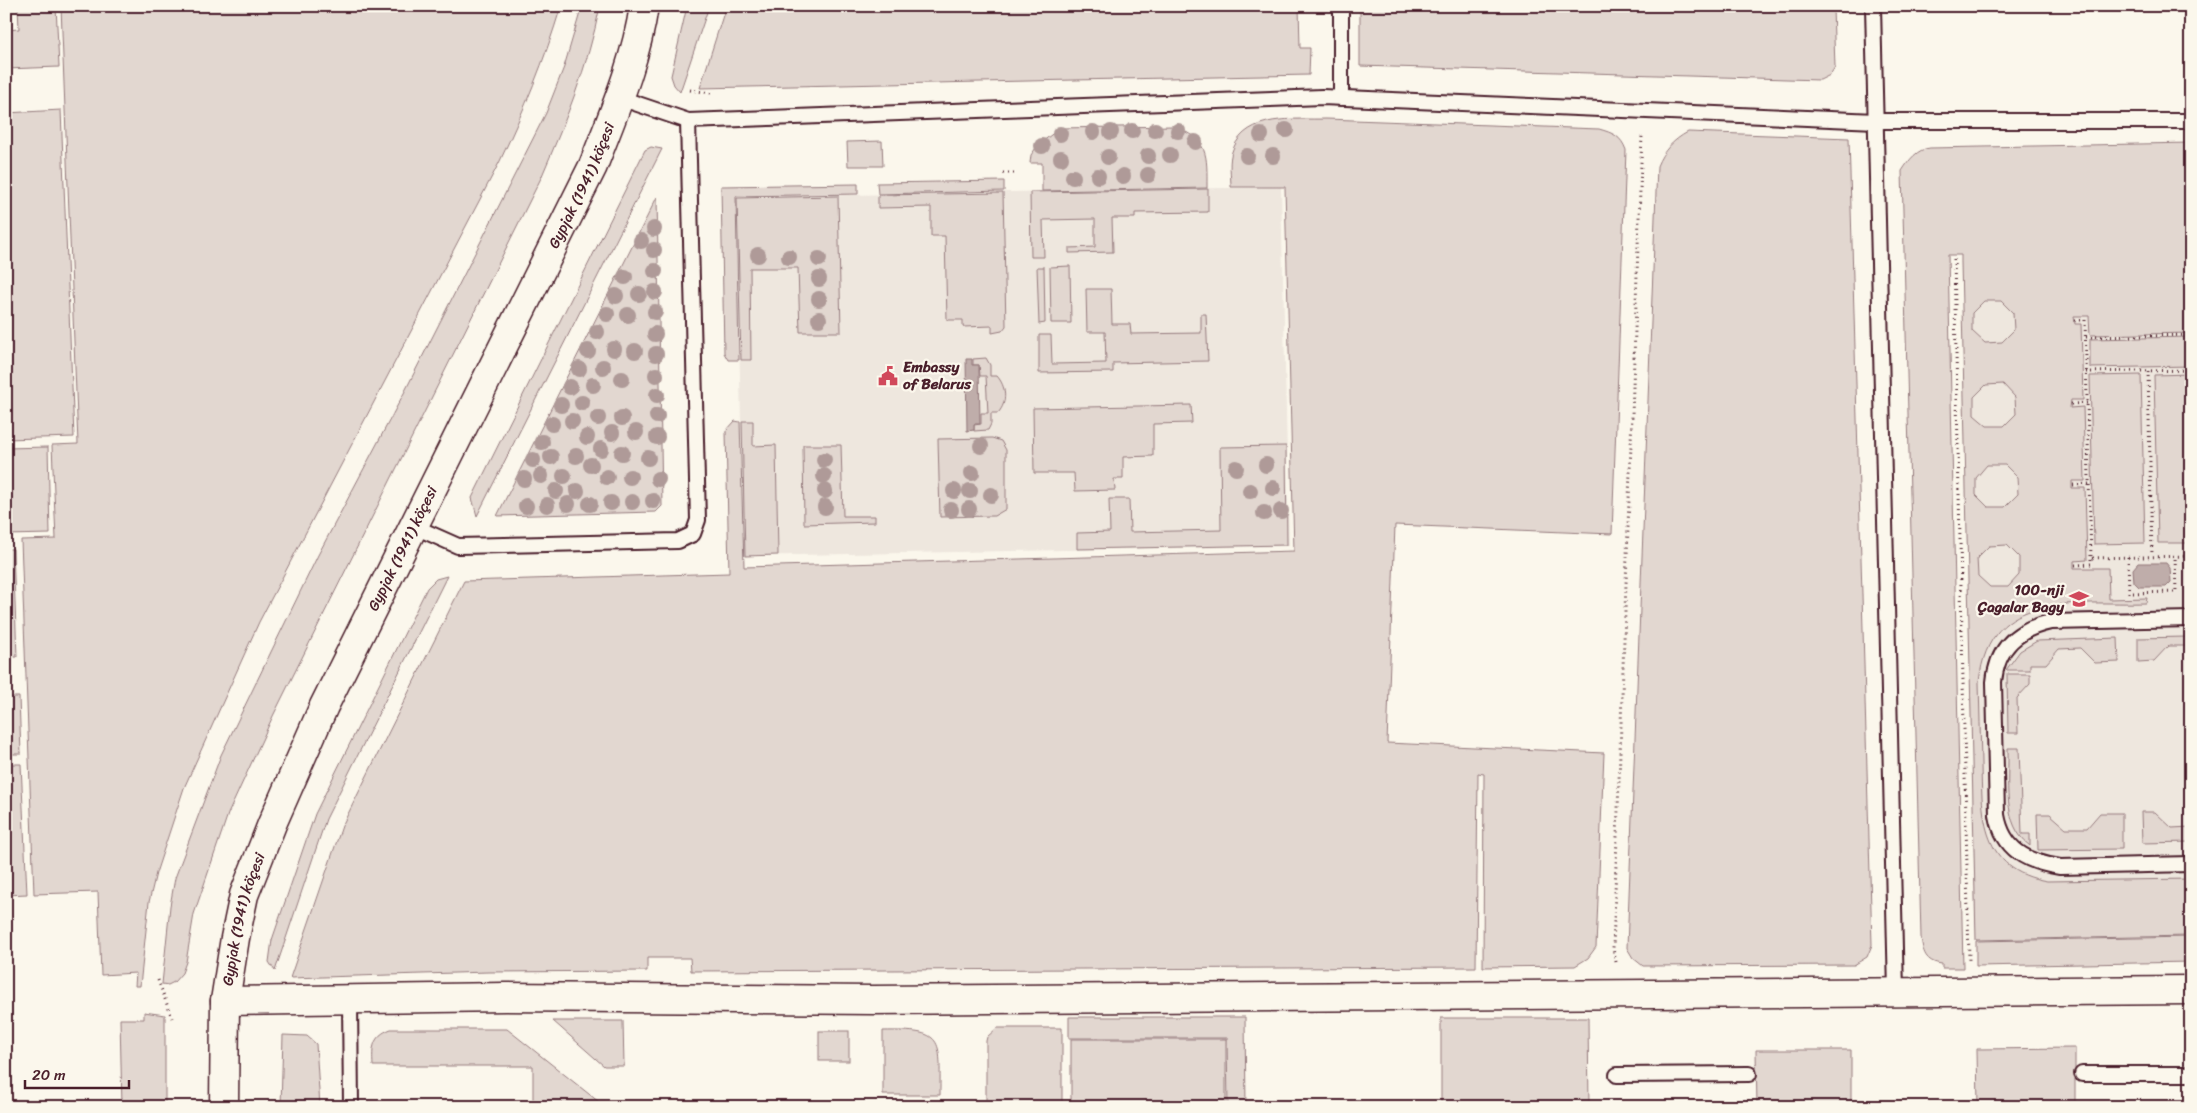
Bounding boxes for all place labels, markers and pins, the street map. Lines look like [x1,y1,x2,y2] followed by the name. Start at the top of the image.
[903,354,972,397] place label: Embassy of Belarus
[877,365,899,387] public building icon: Embassy of Belarus
[1977,577,2065,620] place label: 100-nji Çagalar Bagy
[2068,588,2090,610] school or university icon: 100-nji Çagalar Bagy

